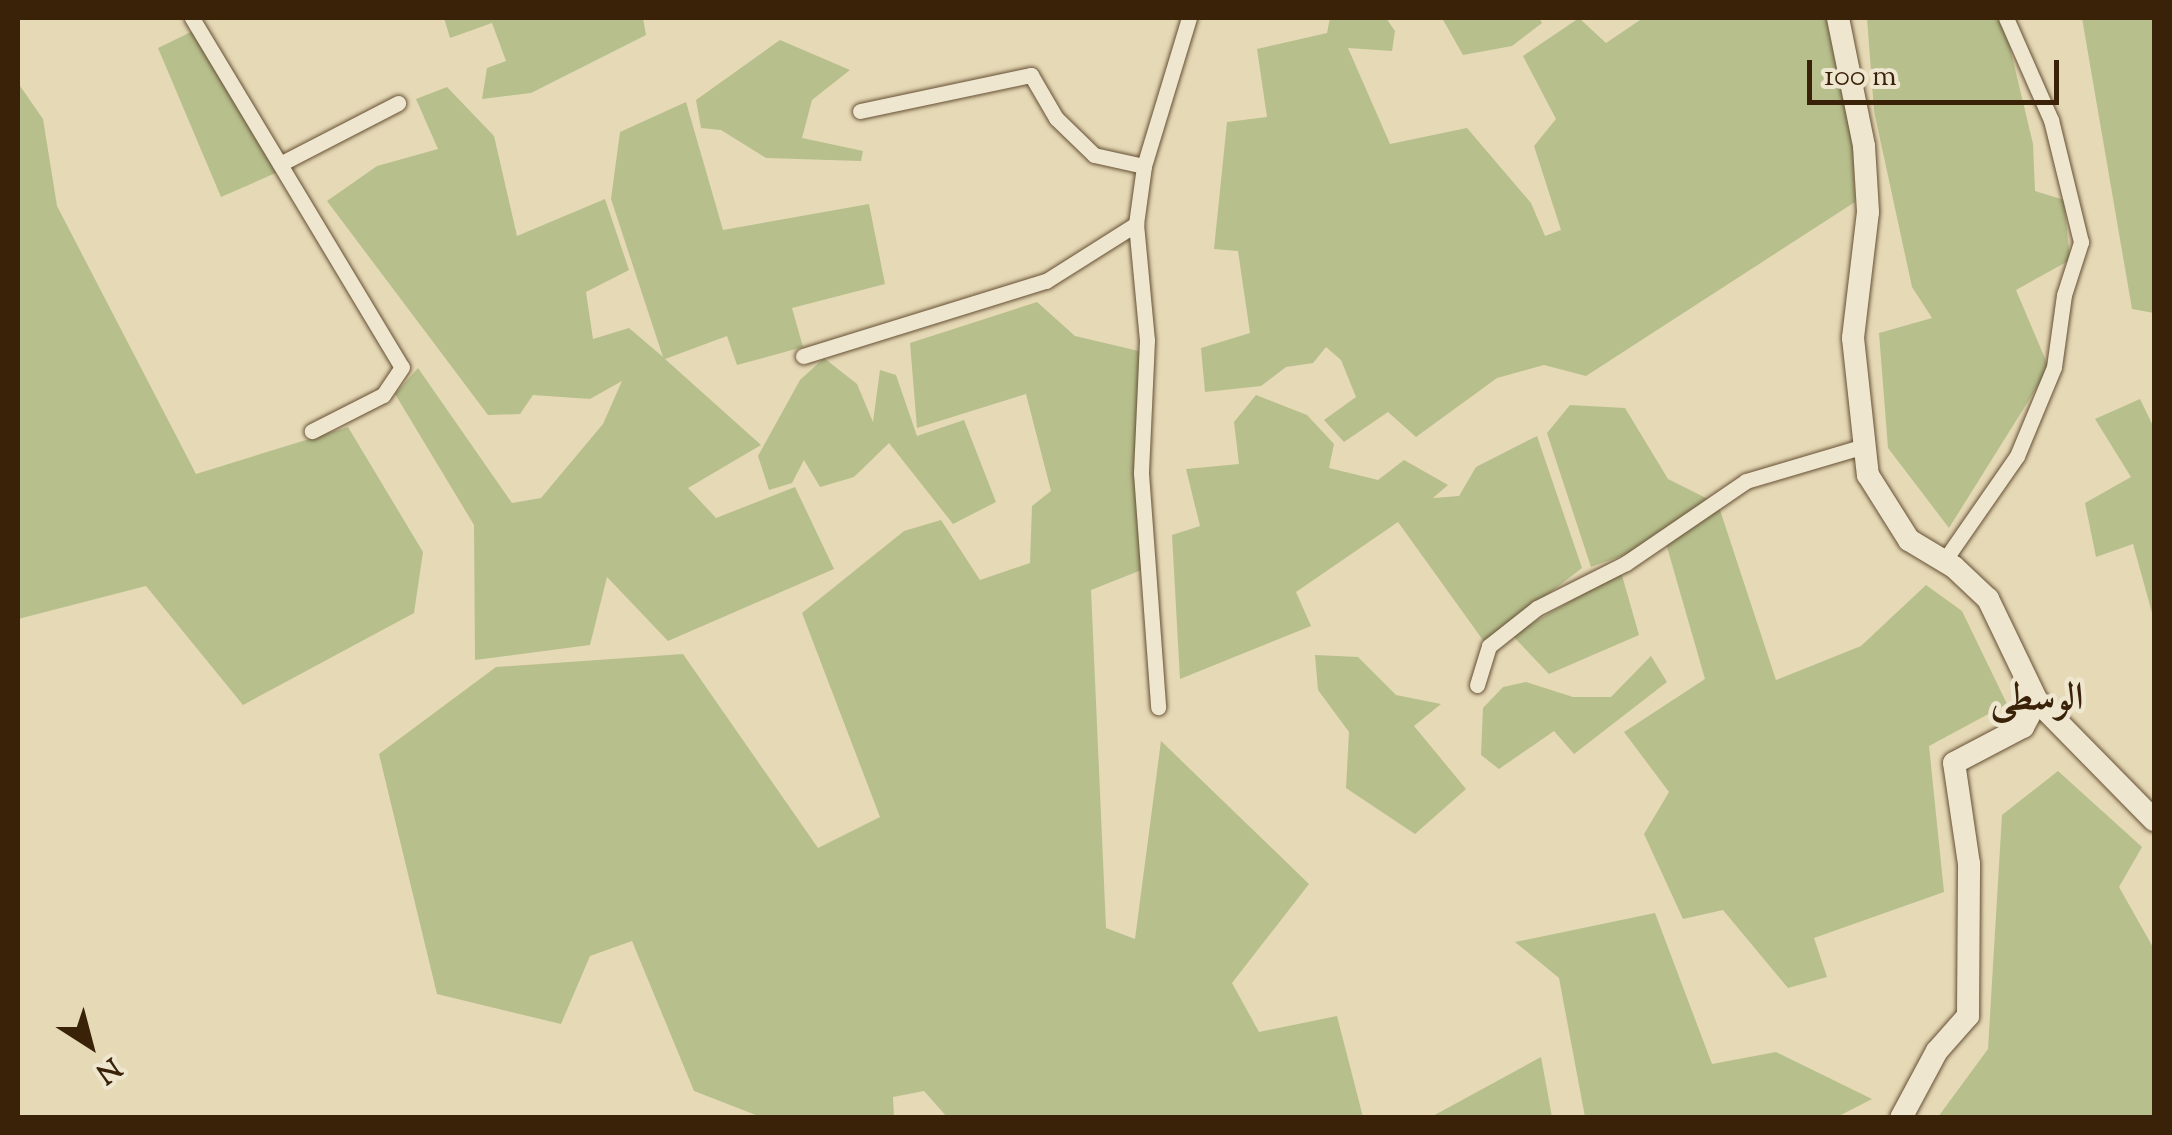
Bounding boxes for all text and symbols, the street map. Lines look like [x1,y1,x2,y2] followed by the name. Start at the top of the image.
[1812,40,2064,102] scale bar
[1824,56,1897,99] text: 100 m
[1991,678,2083,724] district label: الوسطى
[40,995,140,1095] north arrow
[87,1047,128,1092] text: N

